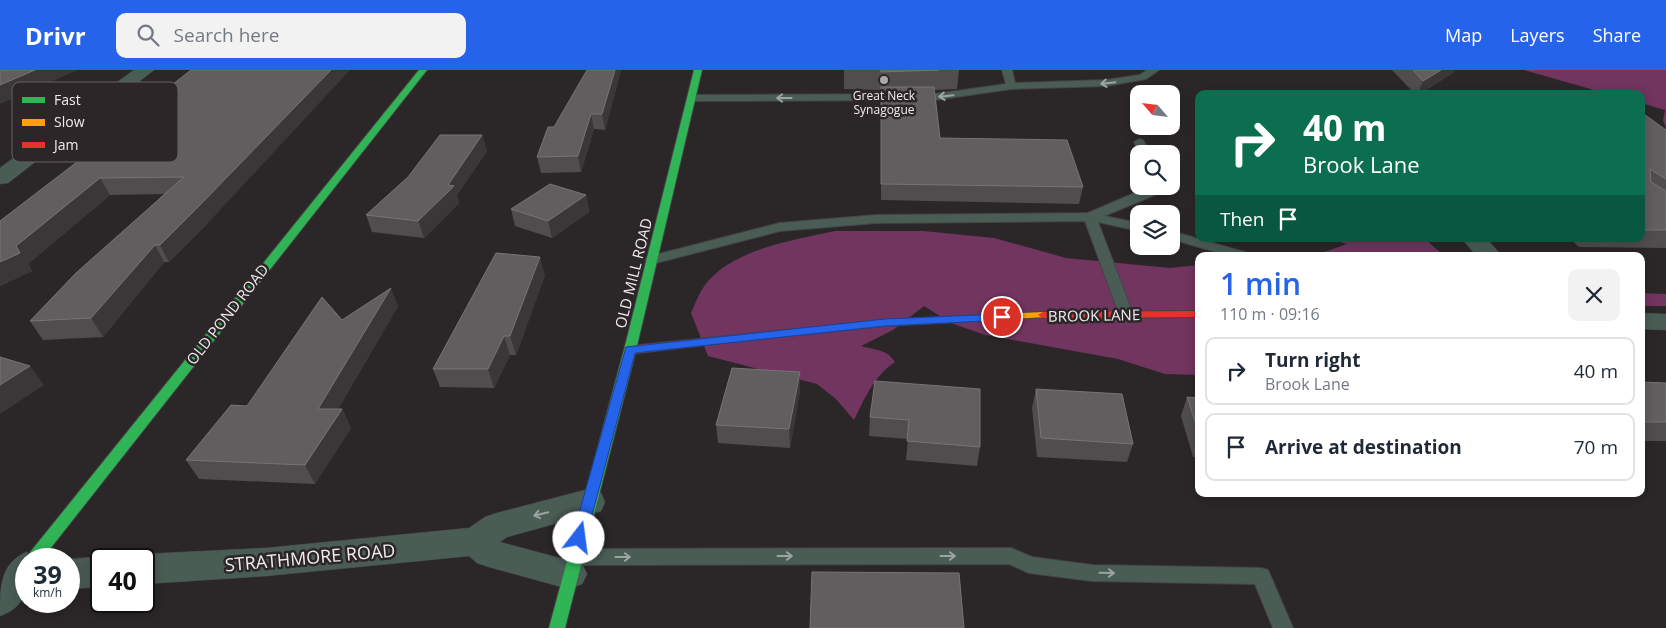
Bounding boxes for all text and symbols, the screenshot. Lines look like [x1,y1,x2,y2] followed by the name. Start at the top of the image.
[116,13,466,58] search box
[25,19,86,52] text: Drivr
[134,21,162,49] icon: search
[174,22,279,48] text: Search here
[1445,23,1482,47] text: Map
[1510,23,1565,47] text: Layers
[1593,23,1641,47] text: Share
[878,74,890,86] marker: Great Neck Synagogue
[1100,78,1116,87] one-way arrow
[12,82,178,162] legend
[1130,85,1180,135] north arrow
[1130,85,1180,255] map controls
[853,87,916,118] place label: Great Neck Synagogue
[54,90,81,109] text: Fast
[938,91,954,101] one-way arrow
[776,93,792,103] one-way arrow
[1303,104,1386,151] text: 40 m
[1220,110,1285,175] icon: right
[54,112,85,131] text: Slow
[52,135,79,154] text: Jam
[1130,145,1180,195] button: search
[1303,149,1420,179] text: Brook Lane
[1130,205,1180,255] button: layers
[1274,205,1302,233] icon: arrive
[1220,206,1264,232] text: Then
[610,216,656,330] street label: OLD MILL ROAD
[181,260,273,368] street label: OLD POND ROAD
[1220,263,1301,304] text: 1 min
[1568,269,1620,321] button: close
[981,296,1023,338] pin
[988,303,1016,331] icon: arrive
[1220,303,1320,325] text: 110 m · 09:16
[1048,304,1140,326] street label: BROOK LANE
[1265,347,1360,373] text: Turn right
[1222,357,1250,385] icon: right
[1574,358,1618,384] text: 40 m
[1265,373,1350,395] text: Brook Lane
[1222,433,1250,461] icon: arrive
[1265,434,1462,460] text: Arrive at destination
[1574,434,1618,460] text: 70 m
[534,510,550,519] one-way arrow
[552,511,604,563] position arrow
[224,538,396,576] street label: STRATHMORE ROAD
[90,548,155,613] speed limit sign: 40
[776,551,793,561] one-way arrow
[939,551,955,561] one-way arrow
[614,552,630,561] one-way arrow
[33,557,62,591] text: 39
[1099,568,1115,578] one-way arrow
[33,584,62,601] text: km/h

